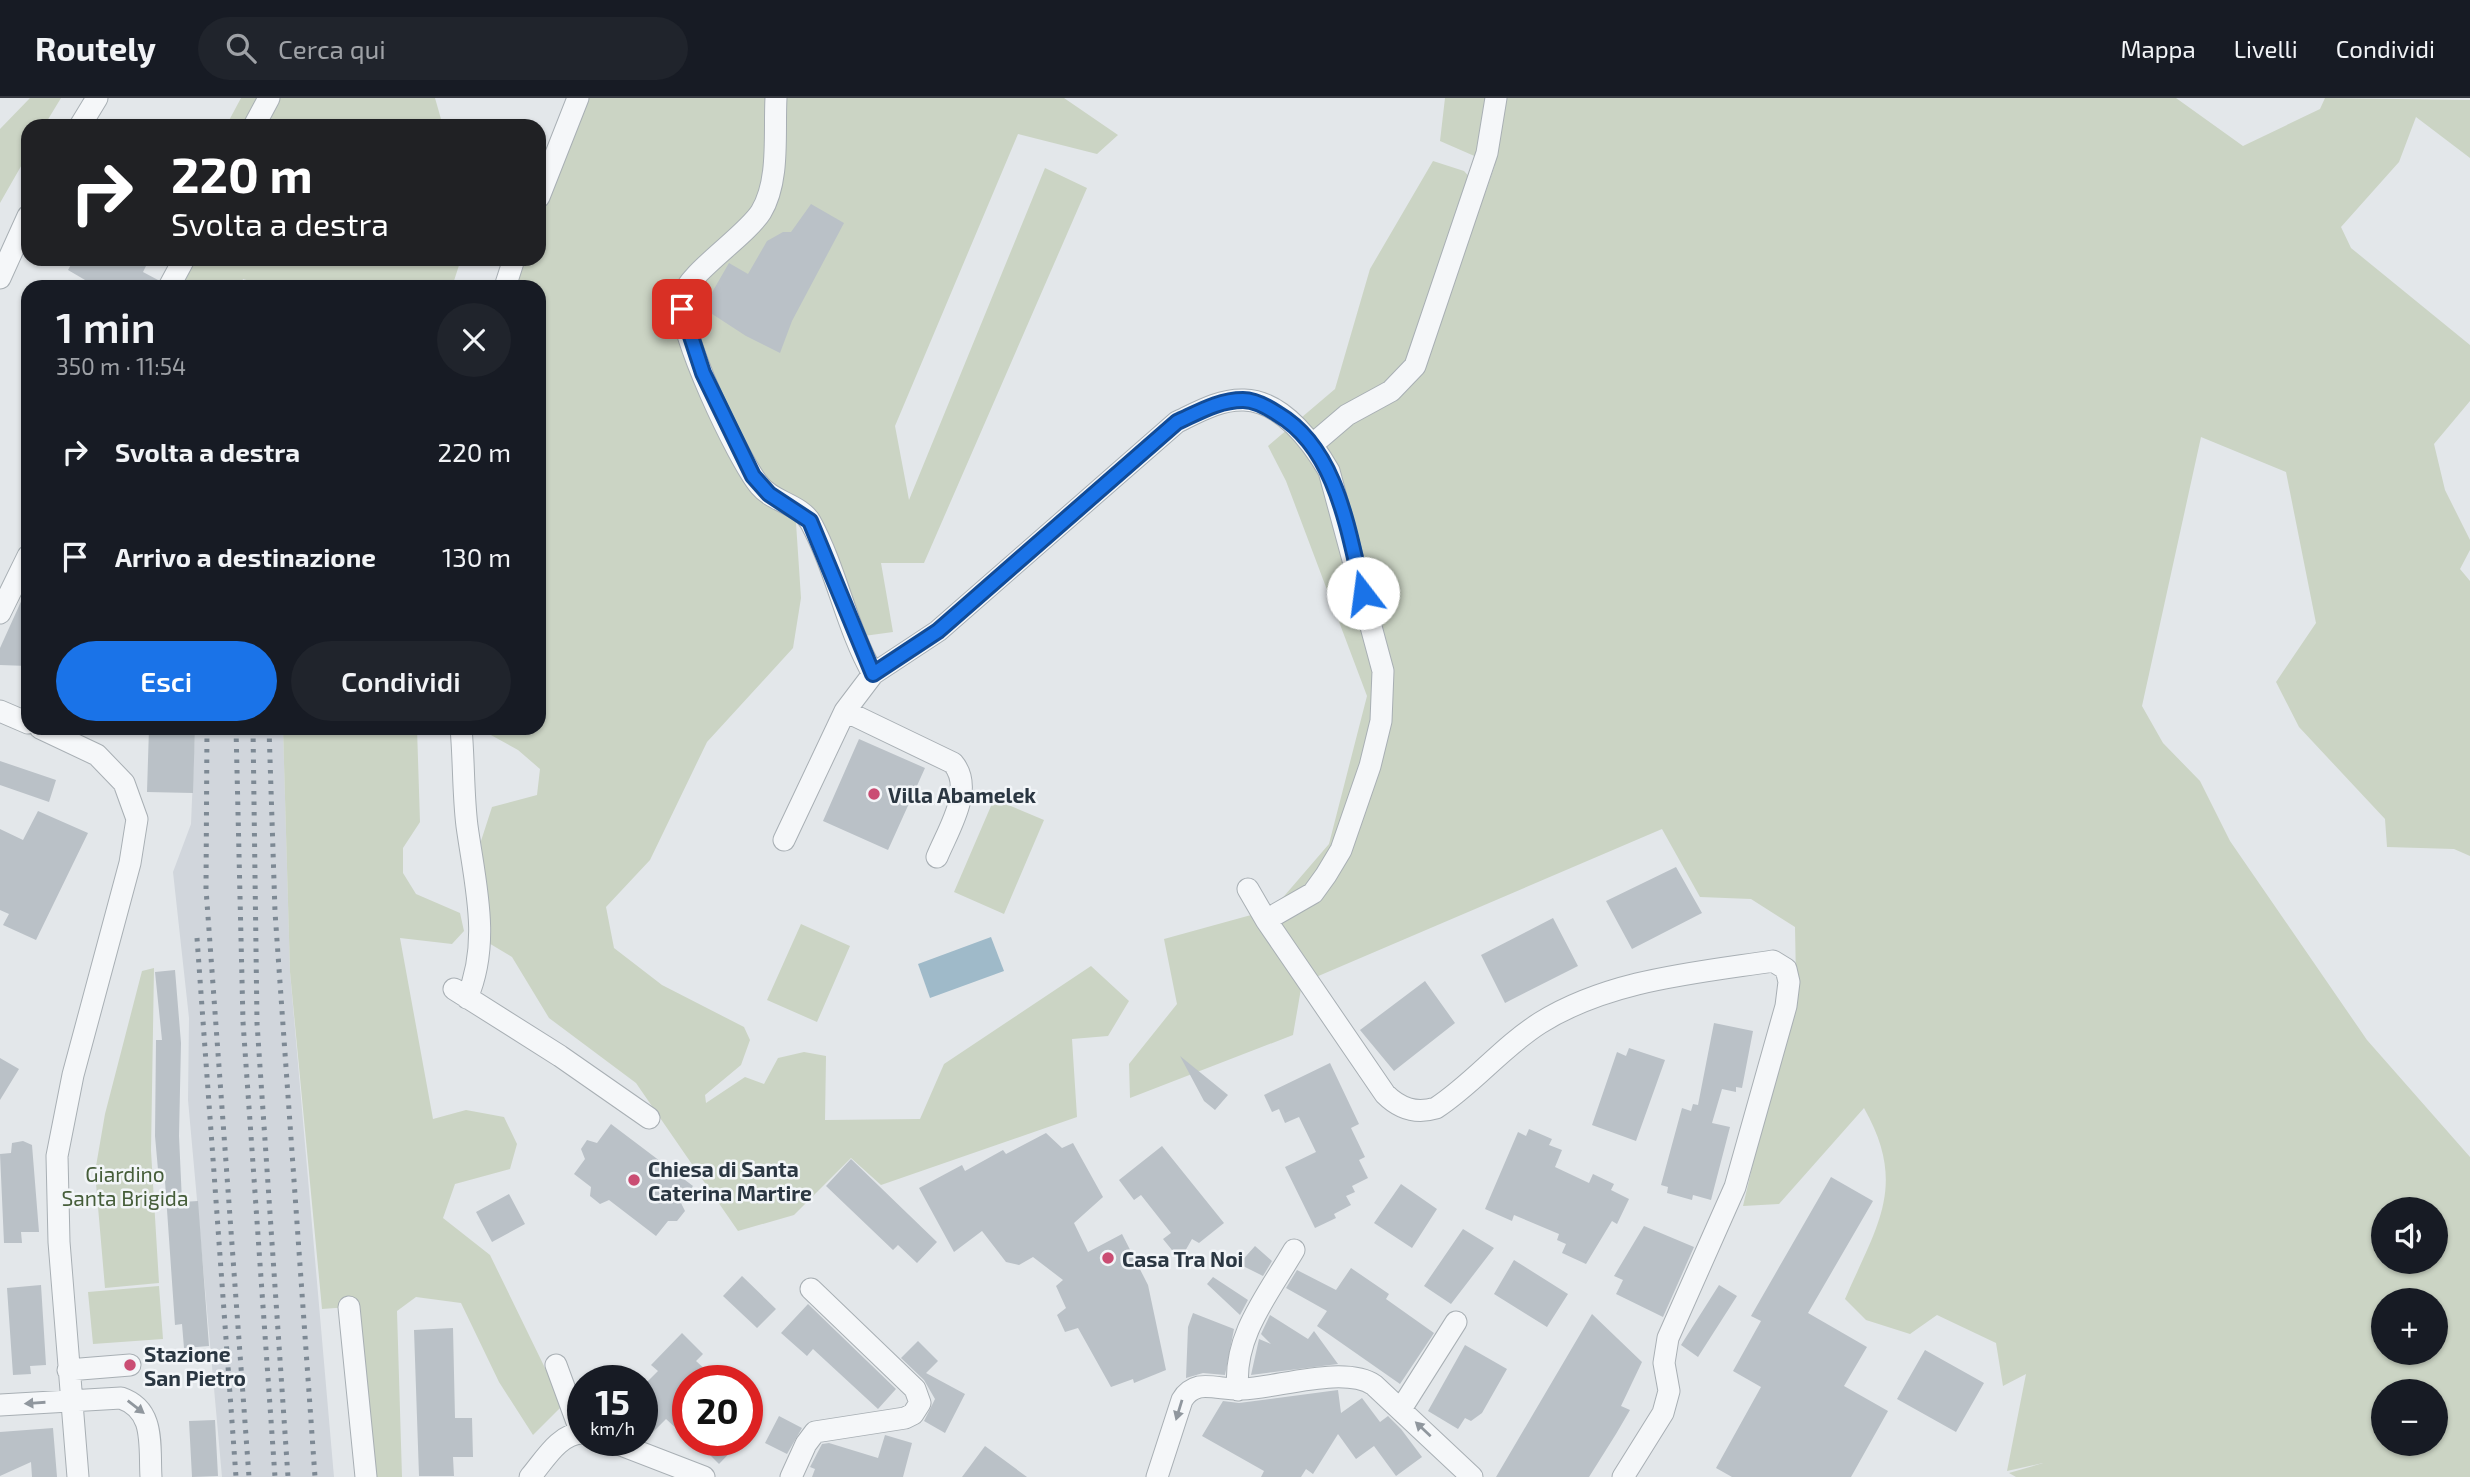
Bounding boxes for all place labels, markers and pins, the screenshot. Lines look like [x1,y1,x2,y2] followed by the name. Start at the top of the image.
[652,279,712,339] pin
[888,782,1036,807] place label: Villa Abamelek
[866,786,882,802] marker: Villa Abamelek
[648,1156,812,1205] place label: Chiesa di Santa Caterina Martire
[626,1172,642,1188] marker: Chiesa di Santa Caterina Martire
[1122,1246,1243,1271] place label: Casa Tra Noi
[1100,1250,1116,1266] marker: Casa Tra Noi
[144,1341,246,1390] place label: Stazione San Pietro
[122,1357,138,1373] marker: Stazione San Pietro

